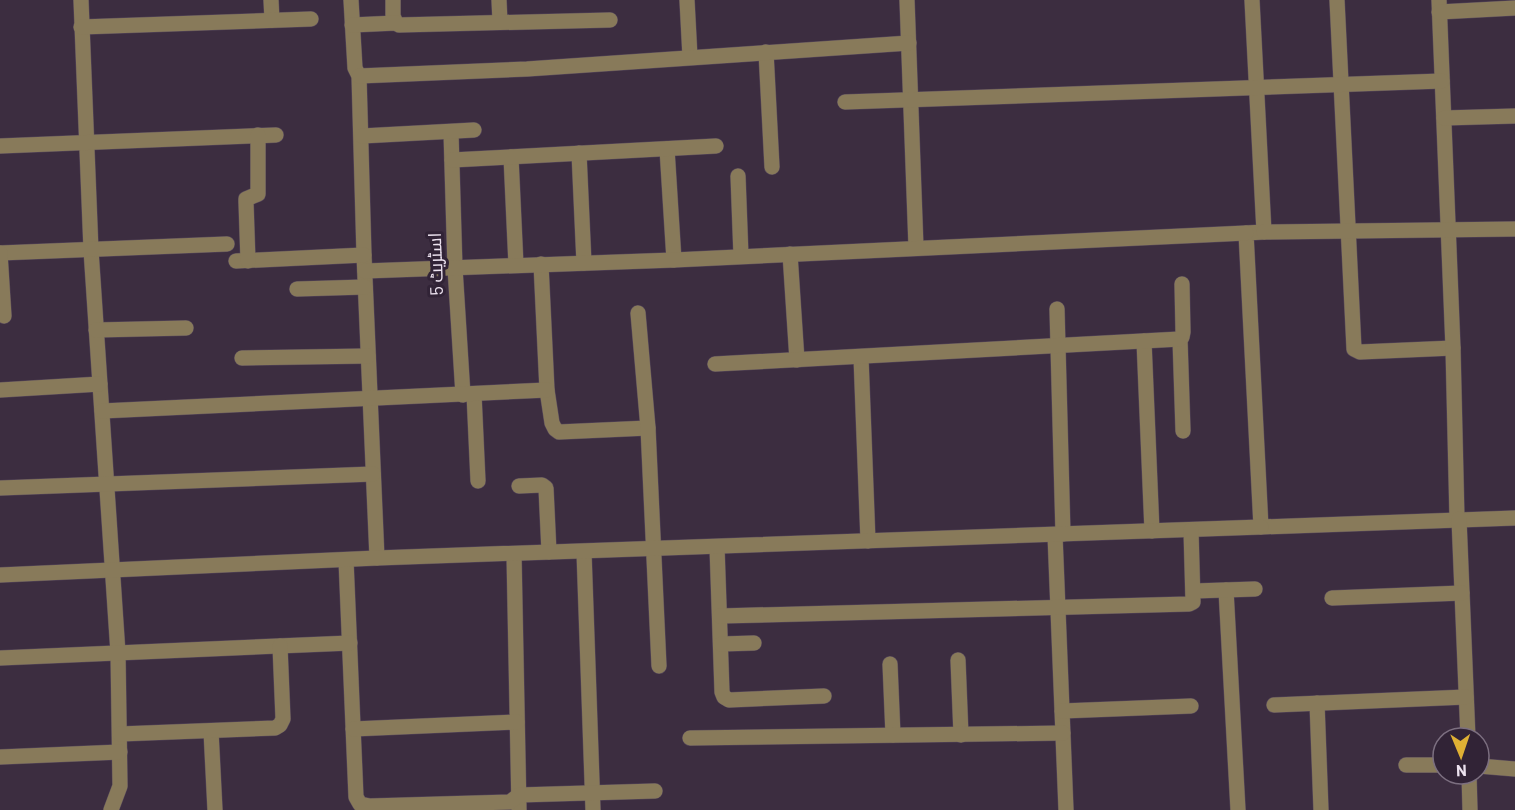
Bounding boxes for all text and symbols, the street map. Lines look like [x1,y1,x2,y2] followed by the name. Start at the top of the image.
[423,232,448,296] street label: اسٹریٹ 5
[1431,726,1491,786] north arrow
[1456,762,1467,781] text: N

